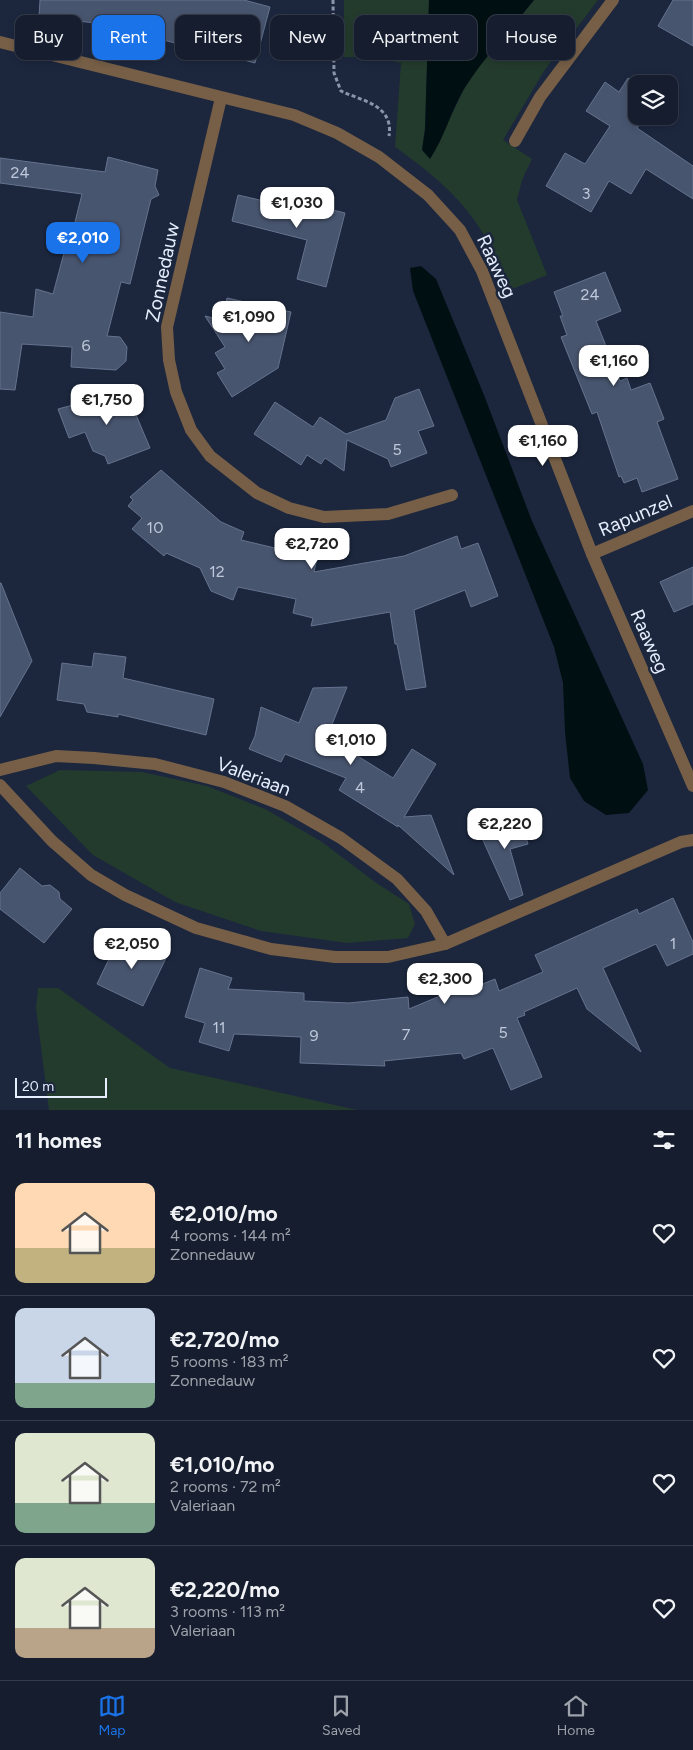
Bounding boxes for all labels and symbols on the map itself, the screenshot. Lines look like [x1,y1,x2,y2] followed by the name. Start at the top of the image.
[11,163,29,182] house number: 24
[582,184,590,203] house number: 3
[256,186,338,229] pin: €1,030
[141,220,184,324] street label: Zonnedauw
[42,222,124,264] pin: €2,010
[472,231,521,302] street label: Raaweg
[581,285,599,304] house number: 24
[208,300,290,343] pin: €1,090
[81,336,91,355] house number: 6
[573,344,655,387] pin: €1,160
[66,384,148,426] pin: €1,750
[502,424,584,467] pin: €1,160
[392,440,402,459] house number: 5
[595,490,676,541] street label: Rapunzel
[147,518,163,537] house number: 10
[271,528,353,570] pin: €2,720
[209,562,225,581] house number: 12
[625,606,674,677] street label: Raaweg
[310,724,392,766] pin: €1,010
[214,752,294,801] street label: Valeriaan
[355,778,365,797] house number: 4
[464,808,546,850] pin: €2,220
[91,928,173,970] pin: €2,050
[670,934,676,953] house number: 1
[404,962,486,1005] pin: €2,300
[212,1018,226,1037] house number: 11
[498,1023,508,1042] house number: 5
[402,1025,411,1044] house number: 7
[309,1026,319,1045] house number: 9
[15,1075,108,1098] scale bar

